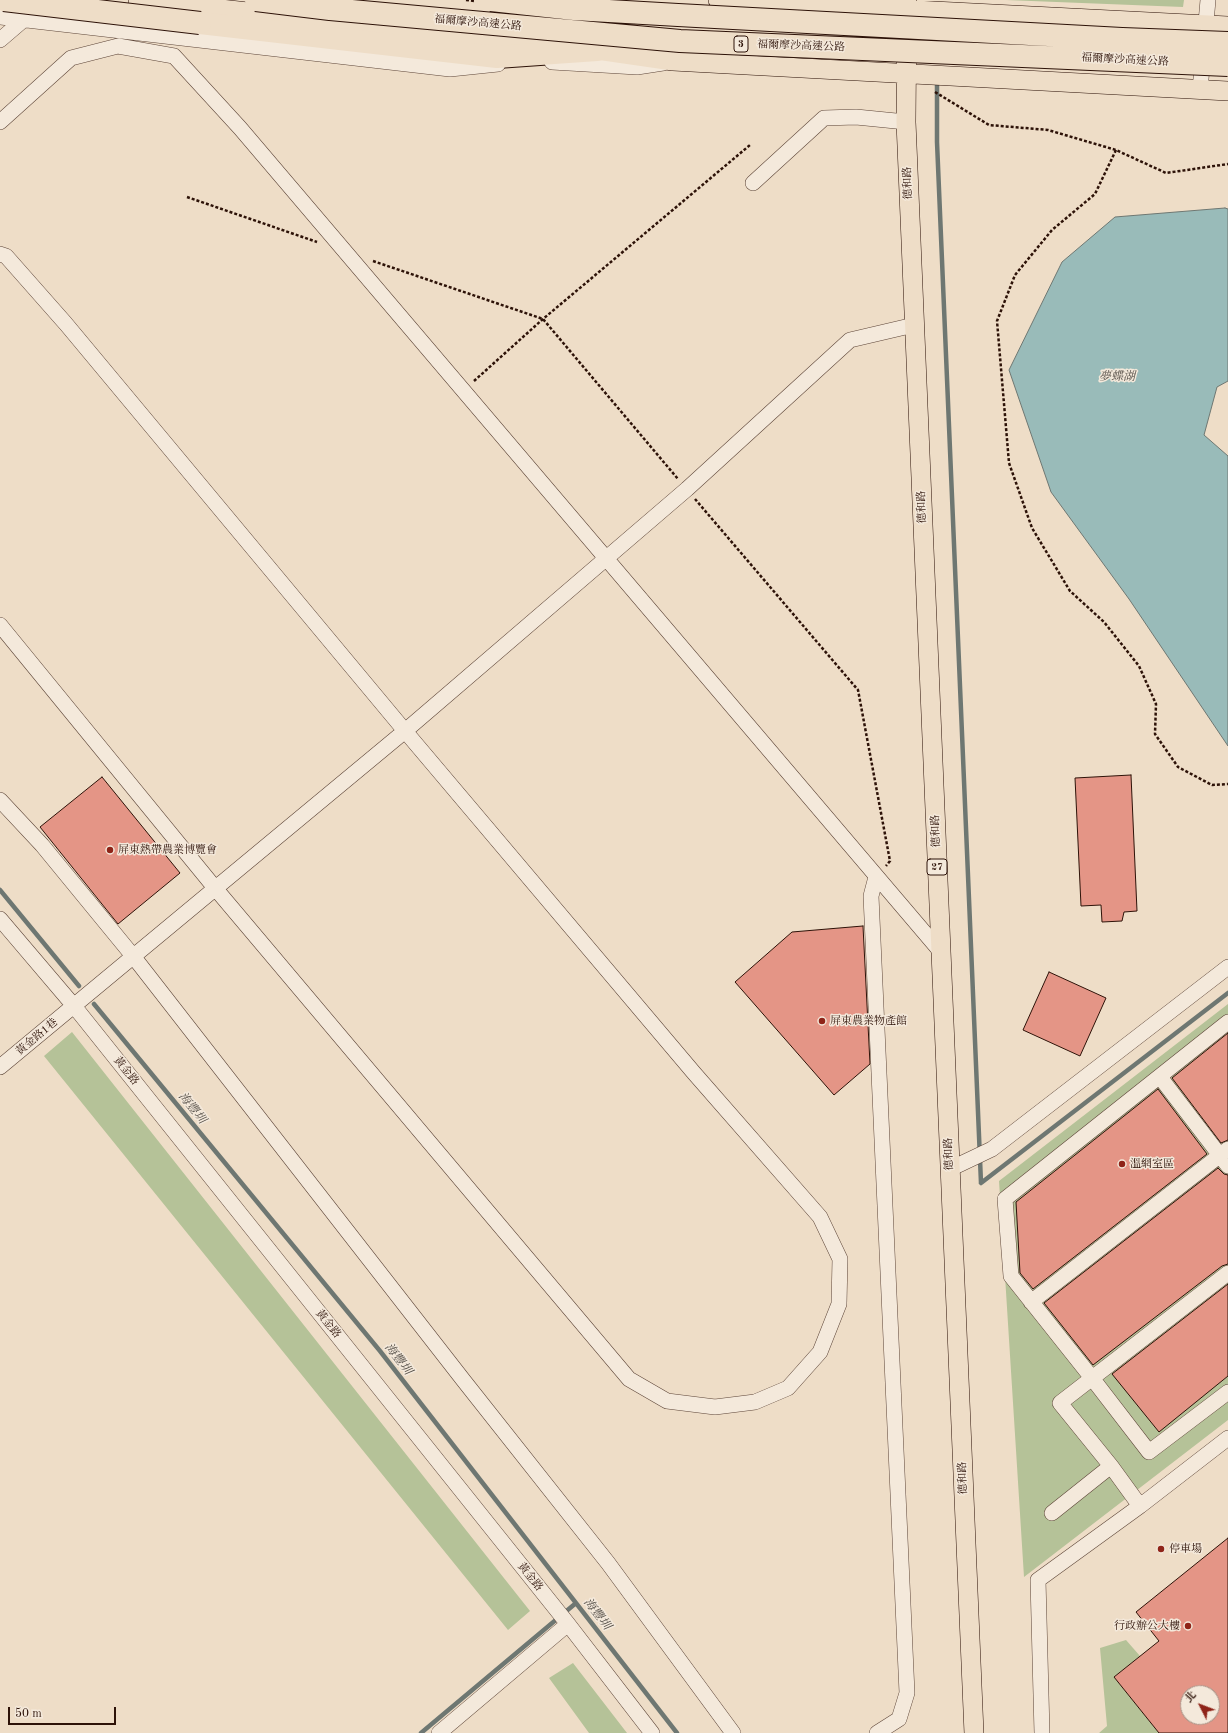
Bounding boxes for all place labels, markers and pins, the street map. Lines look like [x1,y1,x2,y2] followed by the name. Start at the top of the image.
[118,843,217,857] place label: 屏東熱帶農業博覽會
[105,845,115,855] marker: 屏東熱帶農業博覽會
[830,1014,907,1028] place label: 屏東農業物產館
[817,1016,827,1026] marker: 屏東農業物產館
[1130,1157,1174,1171] place label: 溫網室區
[1117,1159,1127,1169] marker: 溫網室區
[1169,1542,1202,1556] place label: 停車場
[1156,1544,1166,1554] marker: 停車場
[1114,1619,1180,1633] place label: 行政辦公大樓
[1183,1621,1193,1631] marker: 行政辦公大樓

